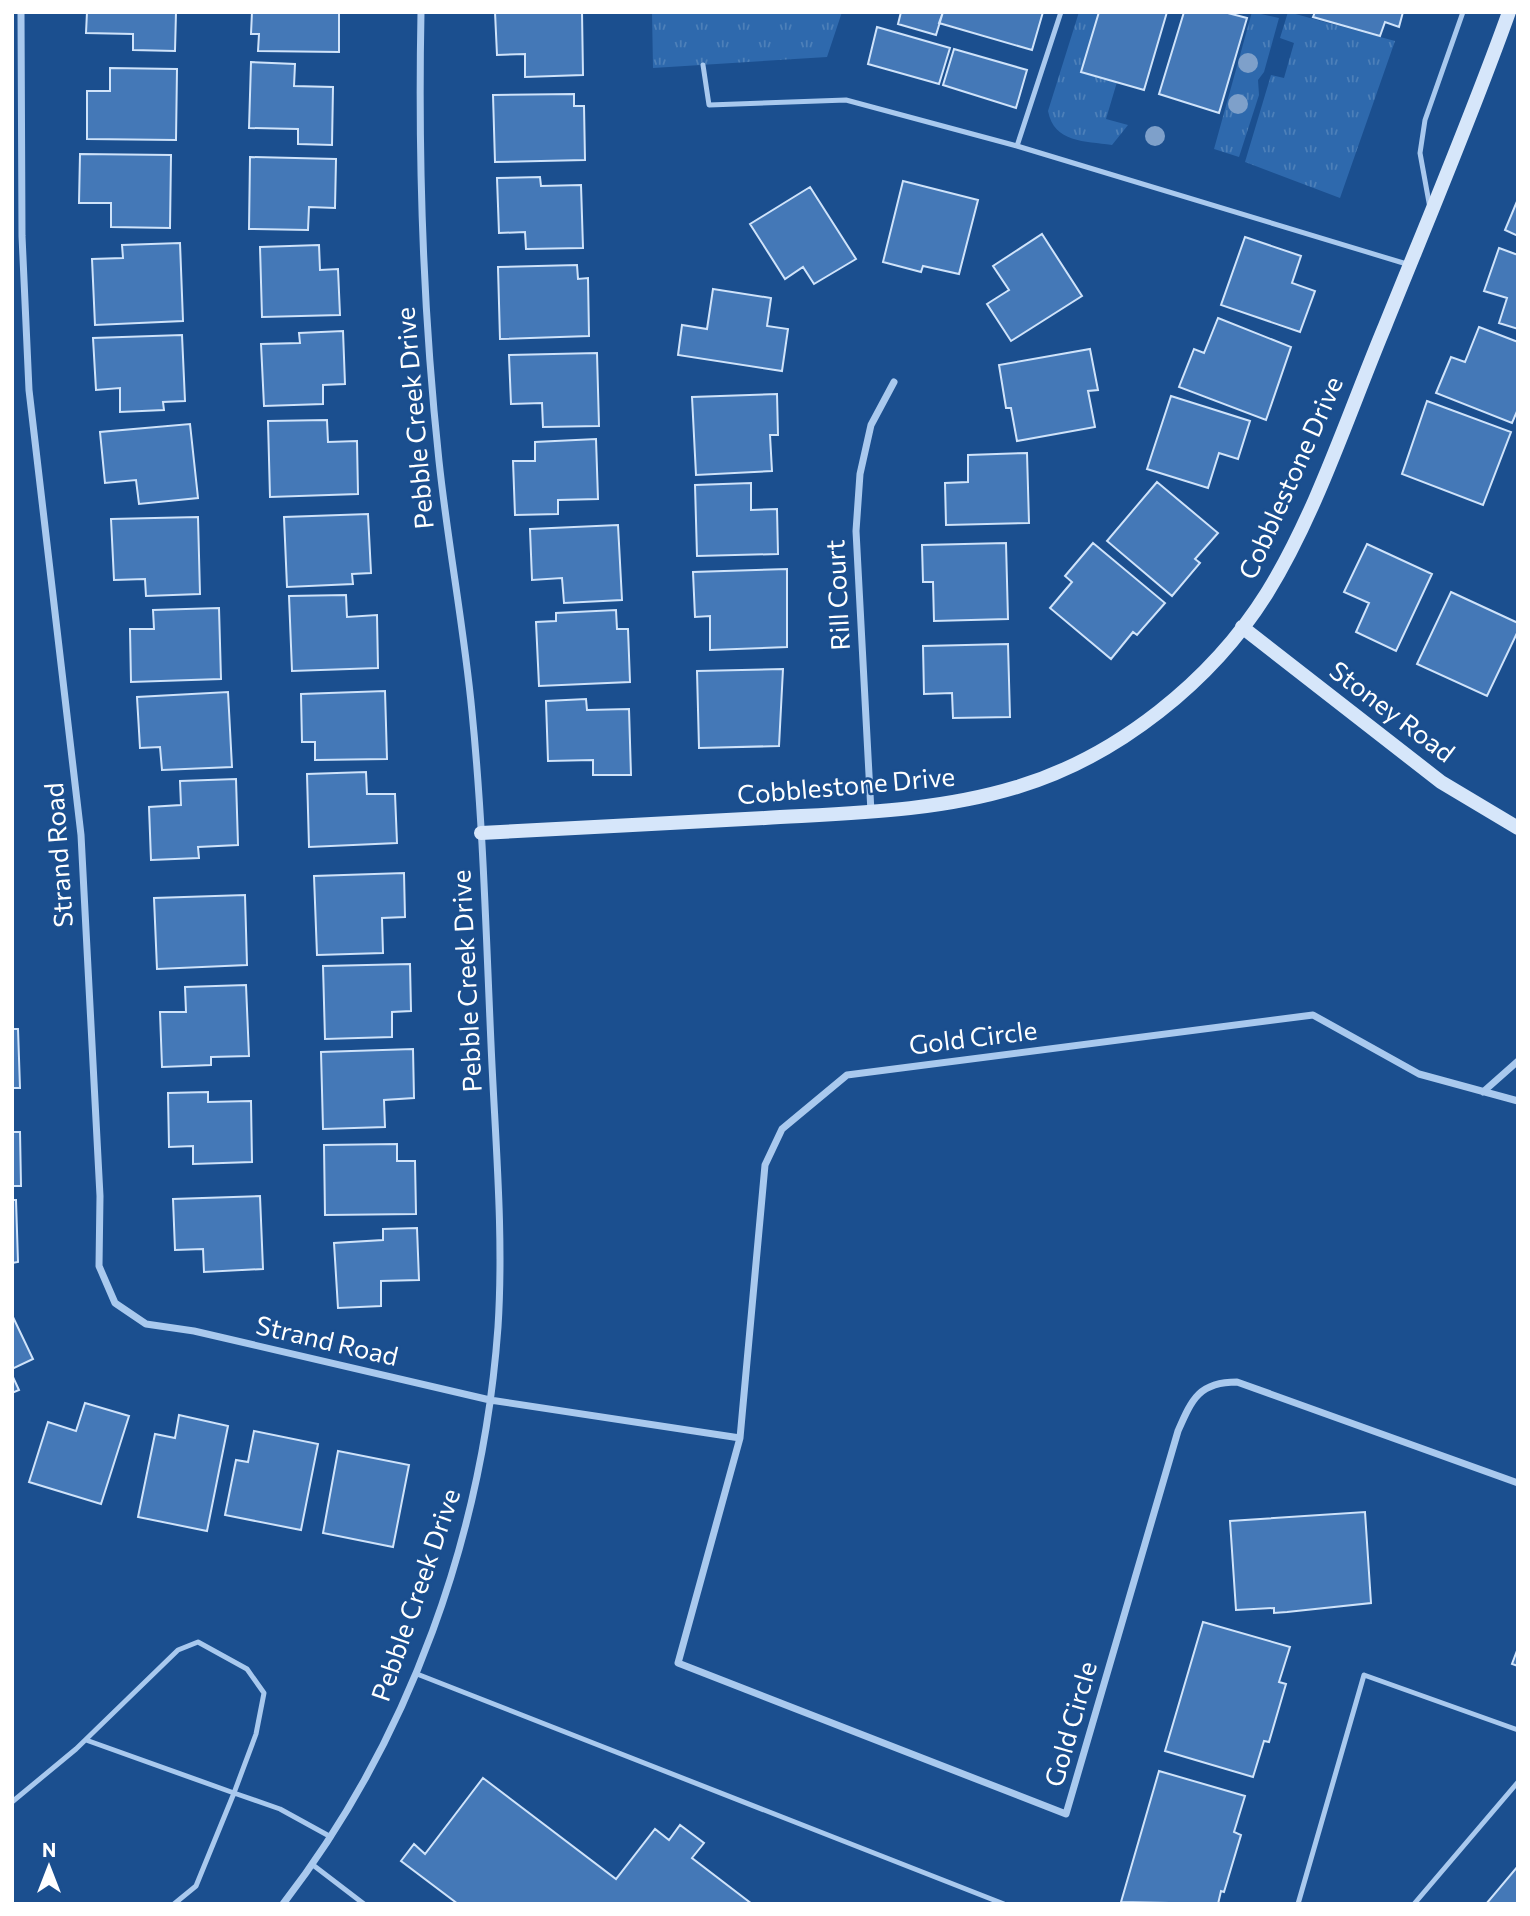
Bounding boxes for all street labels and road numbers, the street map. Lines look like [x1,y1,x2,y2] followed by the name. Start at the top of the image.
[388,306,439,530] street label: Pebble Creek Drive
[1231,371,1348,584] street label: Cobblestone Drive
[818,539,855,651] street label: Rill Court
[1324,654,1462,768] street label: Stoney Road
[736,760,956,809] street label: Cobblestone Drive
[37,782,78,929] street label: Strand Road
[444,869,487,1093] street label: Pebble Creek Drive
[907,1013,1039,1060] street label: Gold Circle
[253,1308,401,1371] street label: Strand Road
[364,1484,465,1705] street label: Pebble Creek Drive
[1037,1657,1102,1790] street label: Gold Circle

